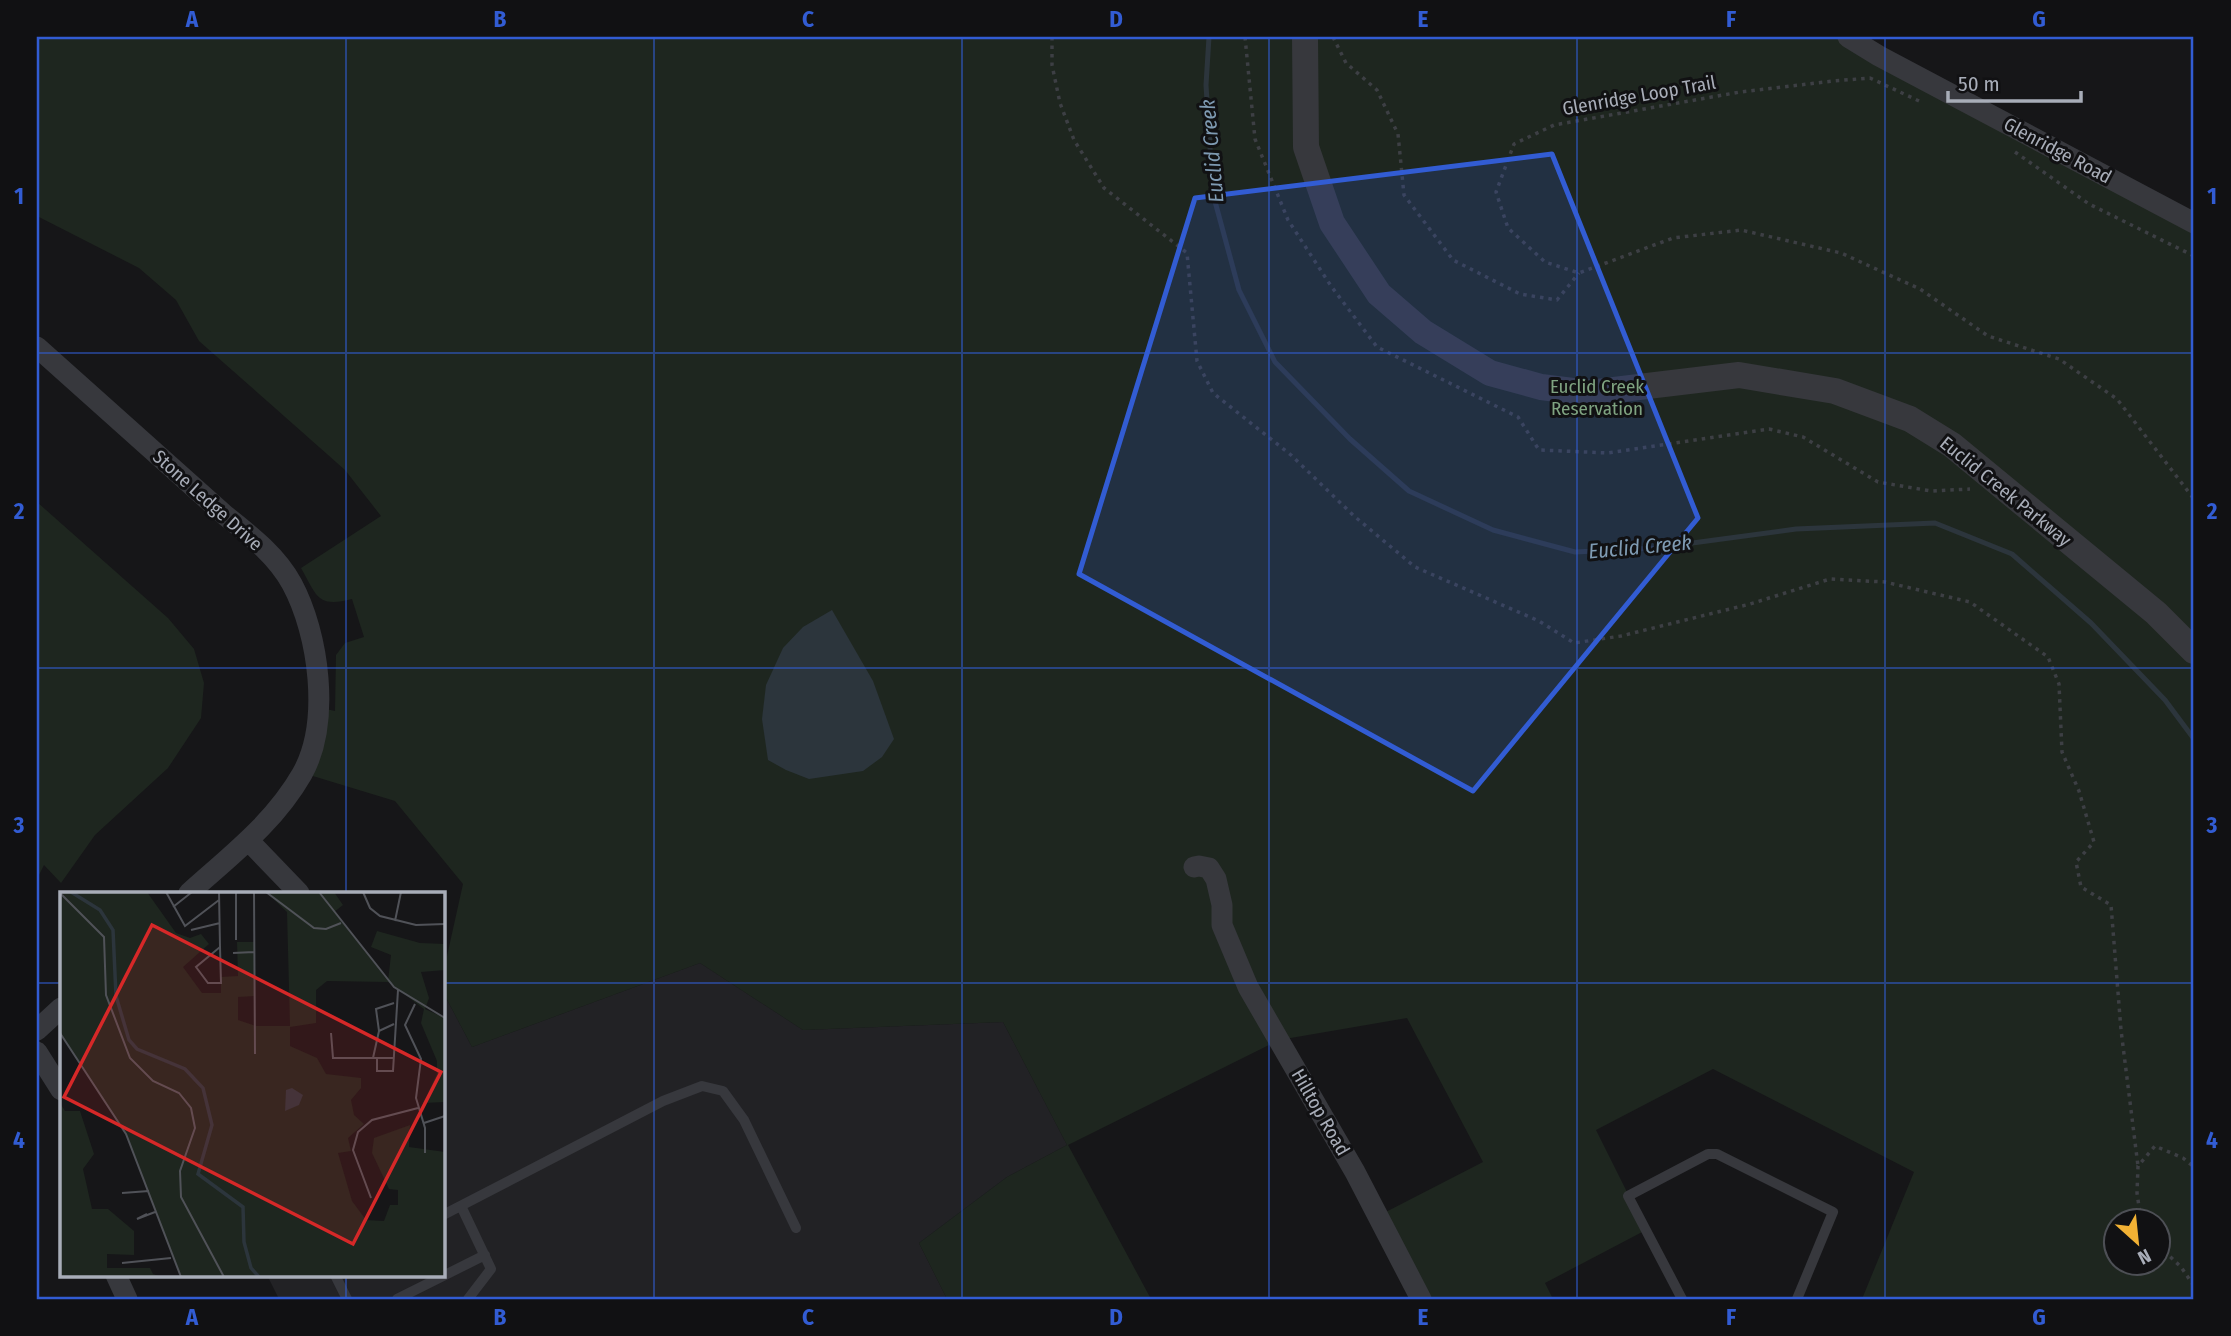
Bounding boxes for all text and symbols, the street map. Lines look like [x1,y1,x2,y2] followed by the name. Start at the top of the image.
[185,5,199,33] text: A
[494,5,507,33] text: B
[802,5,814,33] text: C
[1109,5,1123,33] text: D
[1418,5,1429,33] text: E
[1726,5,1736,33] text: F
[2032,5,2046,33] text: G
[1948,60,2080,104] scale bar
[1561,71,1718,120] street label: Glenridge Loop Trail
[1958,71,2000,97] text: 50 m
[1195,98,1229,204] water label: Euclid Creek
[2000,112,2116,188] street label: Glenridge Road
[14,182,24,210] text: 1
[2207,182,2217,210] text: 1
[1550,375,1644,420] park label: Euclid Creek Reservation
[1935,431,2076,552] street label: Euclid Creek Parkway
[148,445,267,556] street label: Stone Ledge Drive
[13,497,25,525] text: 2
[2206,497,2218,525] text: 2
[1587,530,1693,564] water label: Euclid Creek
[13,811,25,839] text: 3
[2206,811,2218,839] text: 3
[60,892,444,1276] inset map
[1287,1065,1355,1160] street label: Hilltop Road
[13,1126,25,1154] text: 4
[2206,1126,2218,1154] text: 4
[2102,1206,2172,1276] north arrow
[2134,1244,2155,1270] text: N
[185,1303,199,1331] text: A
[494,1303,507,1331] text: B
[802,1303,814,1331] text: C
[1109,1303,1123,1331] text: D
[1418,1303,1429,1331] text: E
[1726,1303,1736,1331] text: F
[2032,1303,2046,1331] text: G

